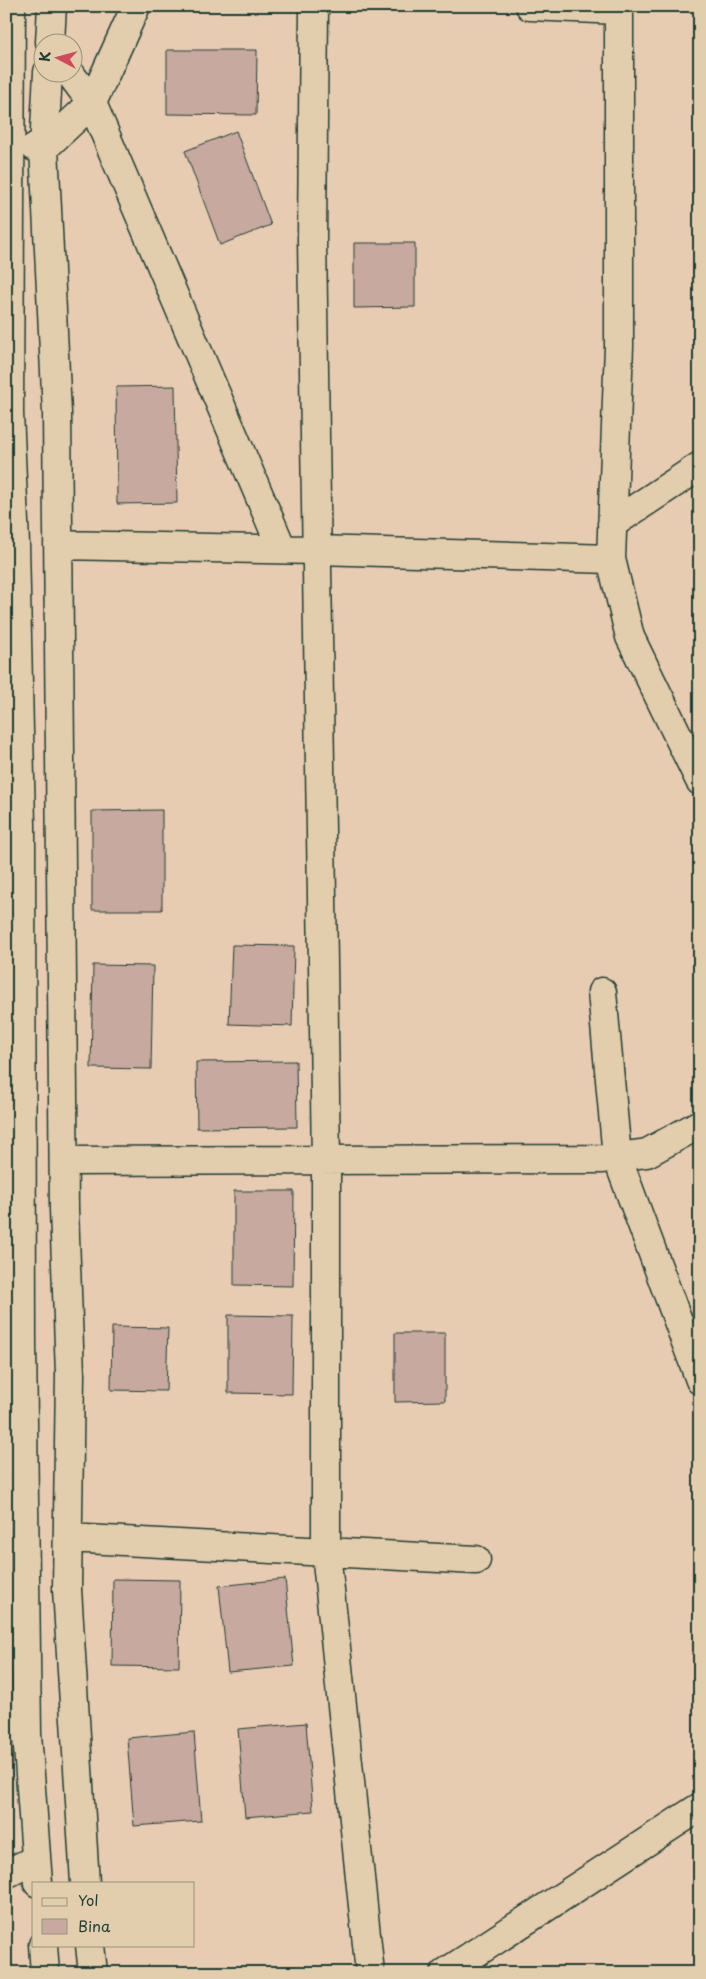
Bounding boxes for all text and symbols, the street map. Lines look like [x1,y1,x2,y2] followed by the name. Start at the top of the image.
[32,32,82,82] north arrow
[34,50,56,63] text: K
[32,1882,195,1946] legend
[78,1888,99,1911] text: Yol
[78,1914,111,1937] text: Bina

